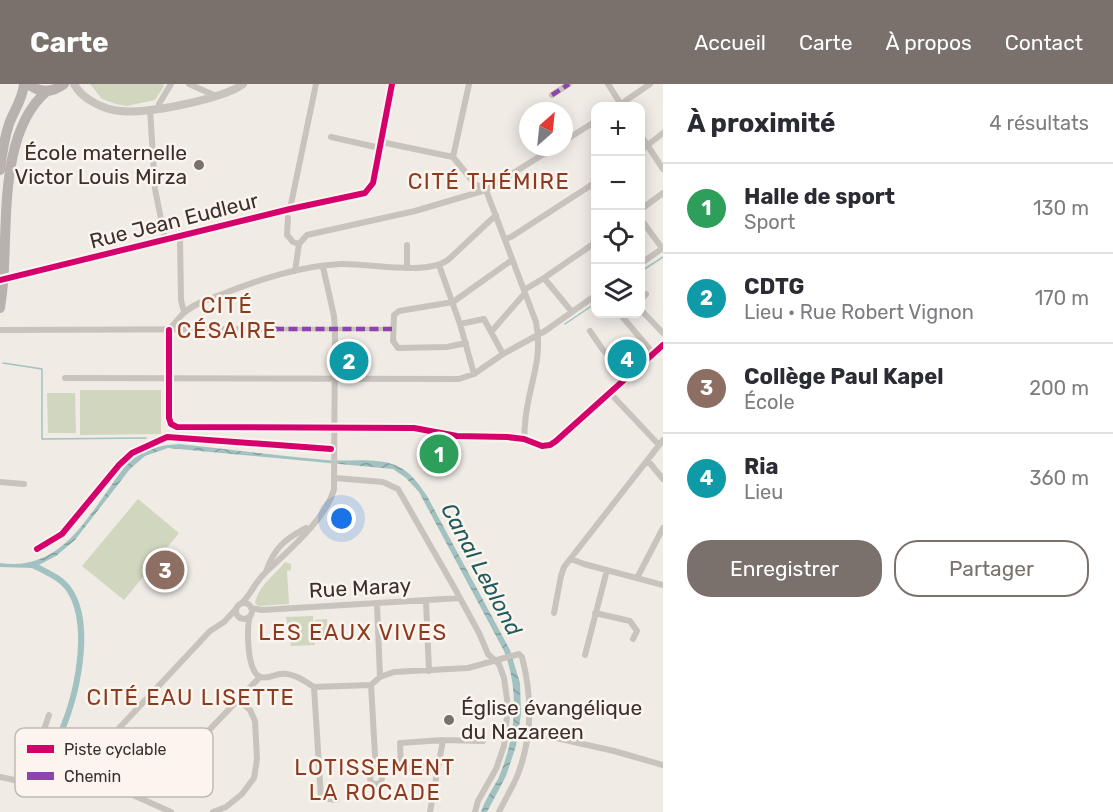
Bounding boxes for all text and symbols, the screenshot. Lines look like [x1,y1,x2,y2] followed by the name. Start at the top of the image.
[30,26,109,59] text: Carte
[694,30,766,55] text: Accueil
[799,30,852,55] text: Carte
[885,30,972,55] text: À propos
[1005,30,1083,55] text: Contact
[519,102,573,156] north arrow
[591,102,645,318] map controls
[591,102,645,156] button: +
[687,108,836,139] text: À proximité
[989,111,1089,135] text: 4 résultats
[14,140,187,189] place label: École maternelle Victor Louis Mirza
[591,156,645,210] button: −
[192,158,206,172] marker: École maternelle Victor Louis Mirza
[408,168,570,195] district label: CITÉ THÉMIRE
[744,183,895,210] text: Halle de sport
[87,187,261,254] street label: Rue Jean Eudleur
[702,196,711,220] text: 1
[1033,196,1089,220] text: 130 m
[591,210,645,264] button: locate
[744,210,795,234] text: Sport
[591,264,645,318] button: layers
[744,273,804,300] text: CDTG
[700,286,713,310] text: 2
[1035,286,1089,310] text: 170 m
[177,292,277,344] district label: CITÉ CÉSAIRE
[744,300,974,324] text: Lieu · Rue Robert Vignon
[608,336,646,382] pin: 4
[330,338,368,384] pin: 2
[744,363,944,390] text: Collège Paul Kapel
[700,376,713,400] text: 3
[1029,376,1089,400] text: 200 m
[744,390,795,414] text: École
[420,432,458,476] pin: 1
[744,453,778,480] text: Ria
[700,466,713,490] text: 4
[1030,466,1089,490] text: 360 m
[744,480,783,504] text: Lieu
[435,498,528,641] water label: Canal Leblond
[327,504,356,533] your location
[687,540,882,597] button: Enregistrer
[894,540,1089,597] button: Partager
[146,548,184,592] pin: 3
[308,572,412,603] street label: Rue Maray
[258,619,448,646] district label: LES EAUX VIVES
[87,684,295,711] district label: CITÉ EAU LISETTE
[461,695,642,744] place label: Église évangélique du Nazareen
[442,713,456,727] marker: Église évangélique du Nazareen
[15,728,213,797] legend
[64,740,167,759] text: Piste cyclable
[294,754,456,806] district label: LOTISSEMENT LA ROCADE
[64,767,121,786] text: Chemin

